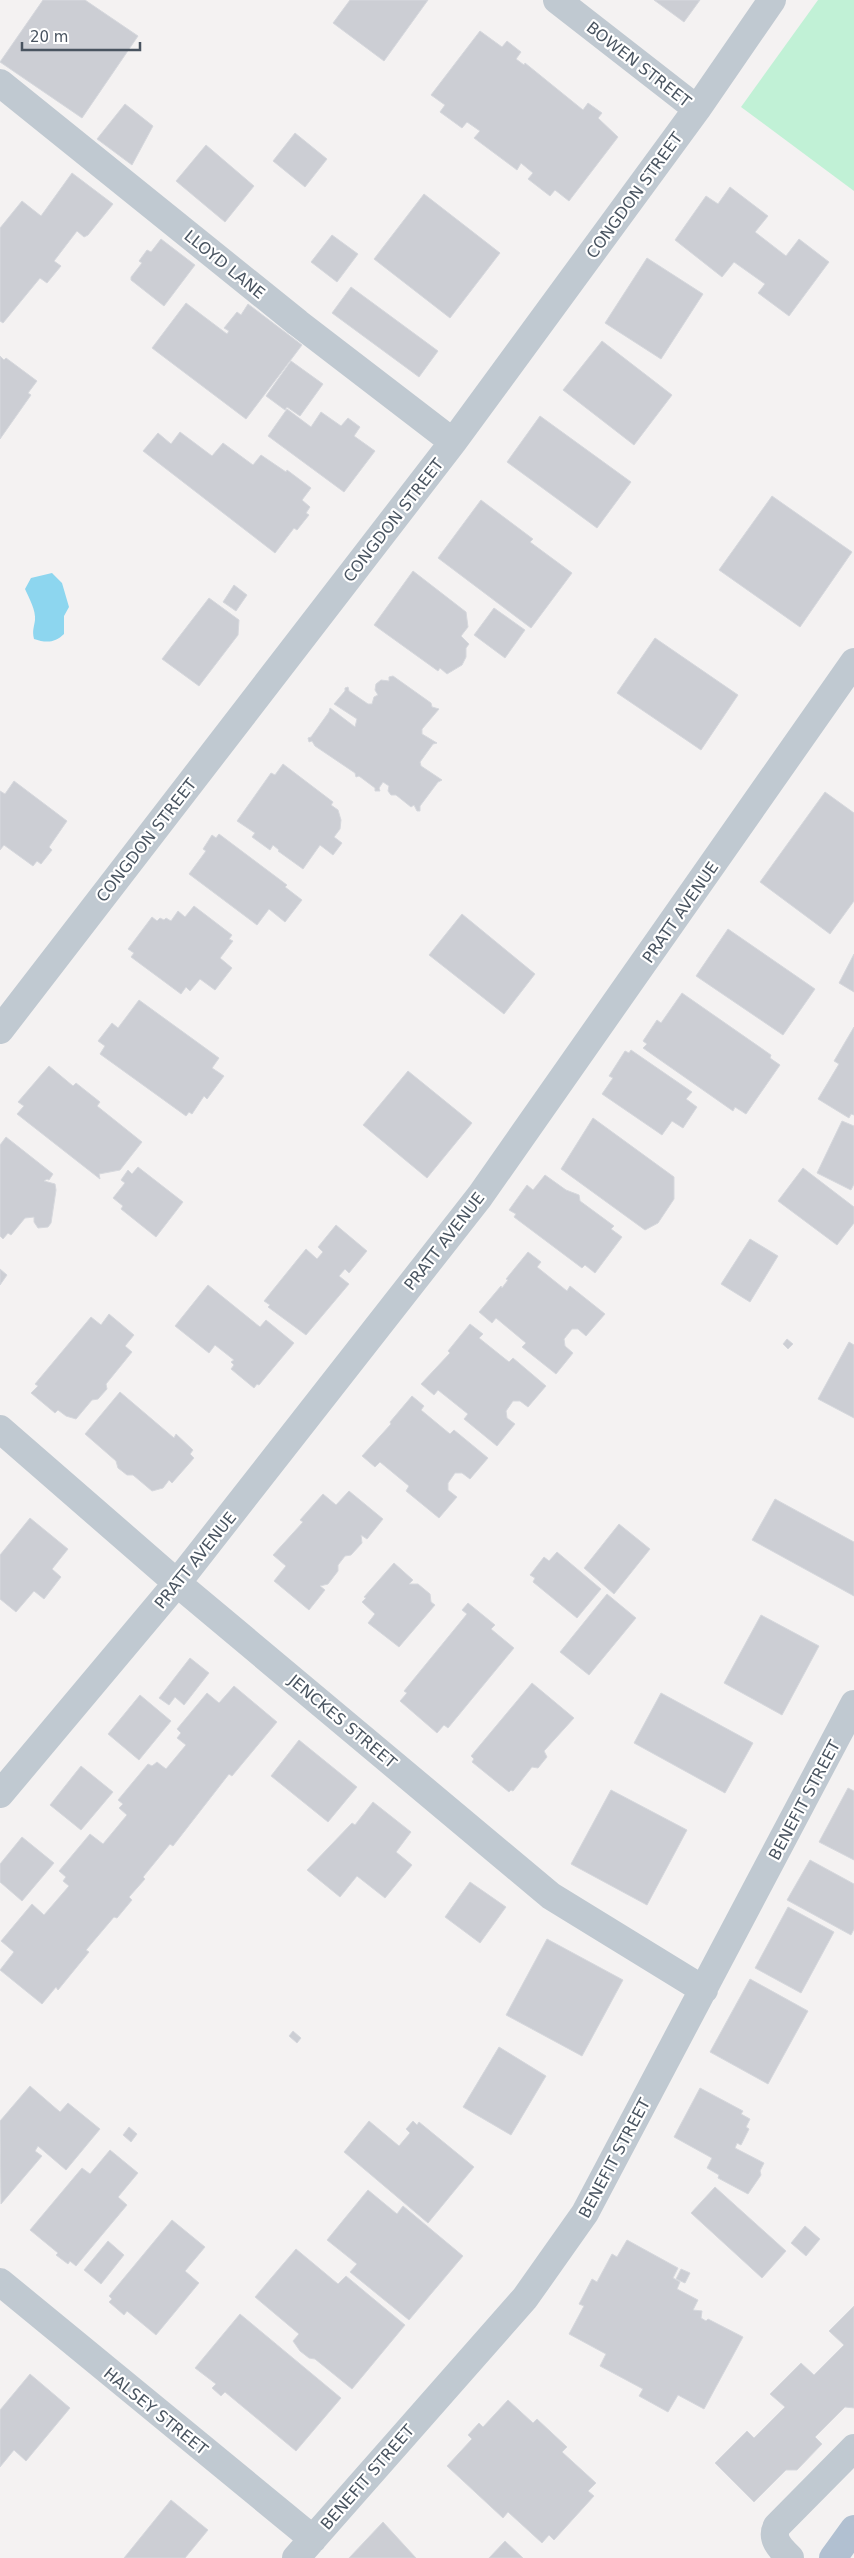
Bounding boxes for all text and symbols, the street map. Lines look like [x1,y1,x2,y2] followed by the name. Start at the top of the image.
[583,18,695,111] street label: BOWEN STREET
[22,20,140,52] scale bar
[30,28,68,46] text: 20 m
[582,128,687,262] street label: CONGDON STREET
[180,226,269,303] street label: LLOYD LANE
[339,455,448,586] street label: CONGDON STREET
[92,775,201,906] street label: CONGDON STREET
[639,858,722,966] street label: PRATT AVENUE
[400,1189,488,1294] street label: PRATT AVENUE
[151,1508,240,1613] street label: PRATT AVENUE
[284,1670,401,1772] street label: JENCKES STREET
[765,1737,844,1863] street label: BENEFIT STREET
[575,2095,654,2221] street label: BENEFIT STREET
[100,2364,212,2459] street label: HALSEY STREET
[317,2421,418,2534] street label: BENEFIT STREET

